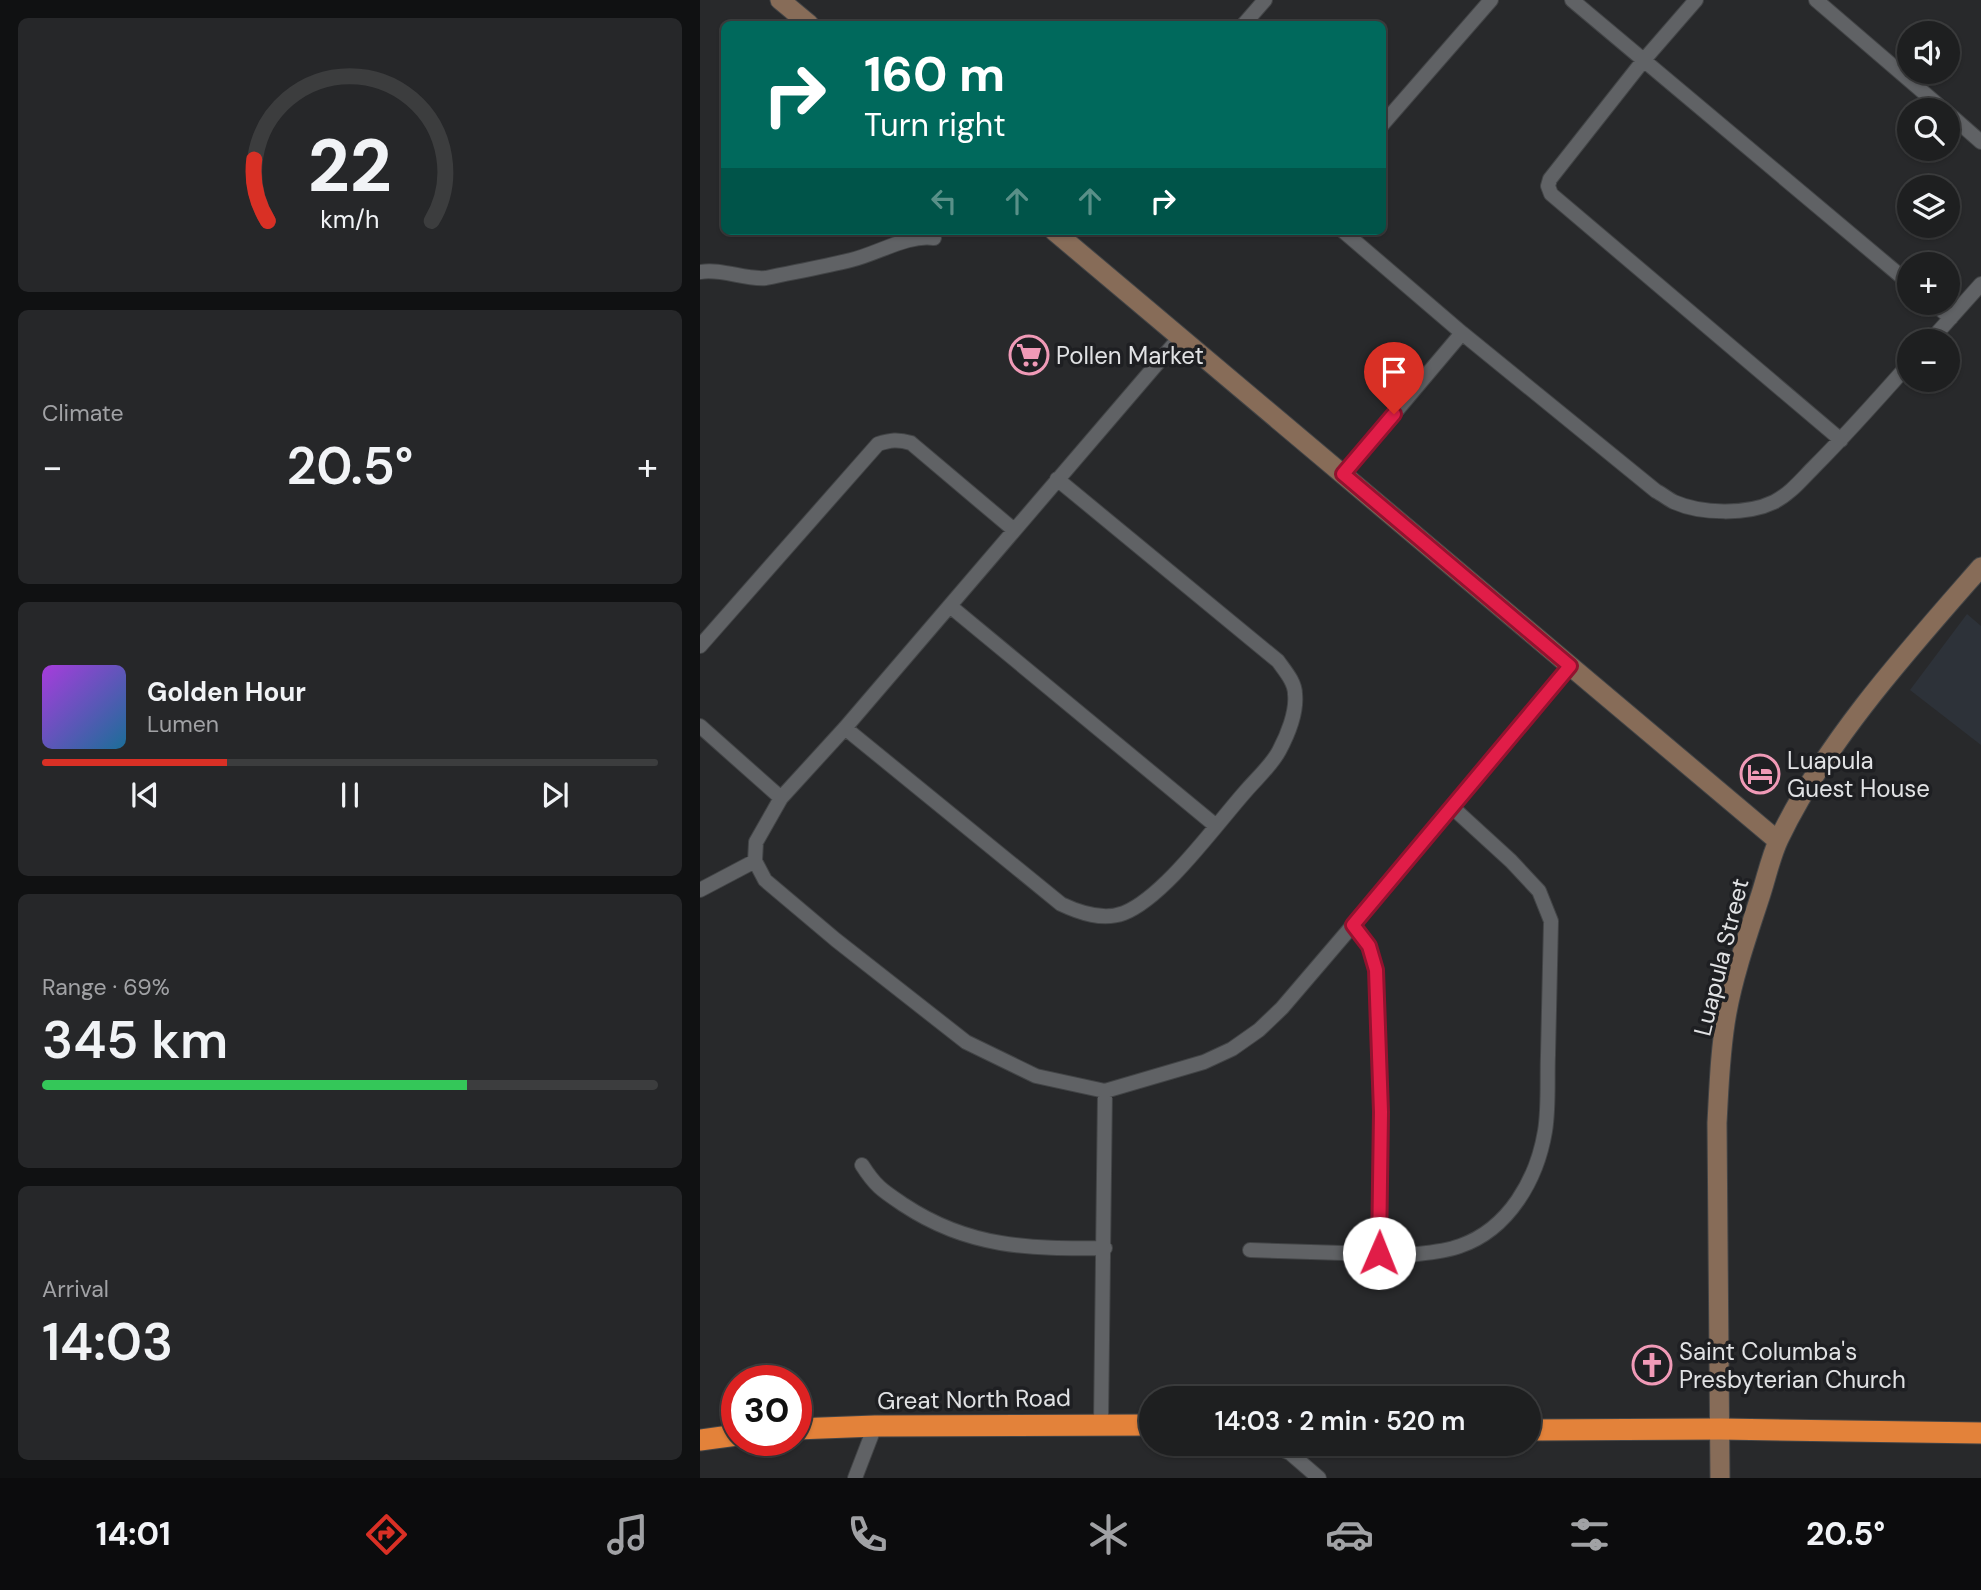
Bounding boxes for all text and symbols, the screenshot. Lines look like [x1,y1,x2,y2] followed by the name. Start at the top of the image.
[1897,21,1960,392] map controls
[1897,21,1960,84] button: sound
[864,42,1005,106] text: 160 m
[749,49,840,140] icon: right
[1897,98,1960,161] button: search
[864,104,1006,146] text: Turn right
[308,119,392,214] text: 22
[1897,175,1960,238] button: layers
[925,182,963,220] icon: left
[998,182,1036,220] icon: ahead
[1071,182,1109,220] icon: ahead
[1144,182,1182,220] icon: right
[320,203,380,236] text: km/h
[1897,252,1960,315] button: +
[1897,329,1960,392] button: −
[1008,334,1050,376] supermarket icon: Pollen Market
[1056,340,1204,371] place label: Pollen Market
[1364,342,1424,414] pin
[1375,353,1413,391] icon: arrive
[42,398,124,428] text: Climate
[287,432,413,500] text: 20.5°
[42,442,63,492] text: −
[637,442,658,492] text: +
[147,675,306,709] text: Golden Hour
[147,709,219,739] text: Lumen
[1787,745,1930,804] place label: Luapula Guest House
[1739,753,1781,795] hotel icon: Luapula Guest House
[126,776,164,814] icon: previous
[331,776,369,814] icon: pause
[536,776,574,814] icon: next
[1686,875,1756,1039] street label: Luapula Street
[42,972,170,1002] text: Range · 69%
[42,1006,228,1074] text: 345 km
[1342,1216,1416,1290] position arrow
[42,1274,109,1304] text: Arrival
[42,1308,173,1376] text: 14:03
[1679,1336,1906,1395] place label: Saint Columba's Presbyterian Church
[1631,1344,1673,1386] church icon: Saint Columba's Presbyterian Church
[721,1365,812,1456] speed limit sign: 30
[877,1382,1071,1416] street label: Great North Road
[1215,1404,1465,1438] text: 14:03 · 2 min · 520 m
[362,1510,411,1559] icon: directions
[603,1510,652,1559] icon: music
[843,1510,892,1559] icon: phone
[1084,1510,1133,1559] icon: climate
[1325,1510,1374,1559] icon: car
[1565,1510,1614,1559] icon: filters
[96,1513,171,1555] text: 14:01
[1806,1513,1885,1555] text: 20.5°

